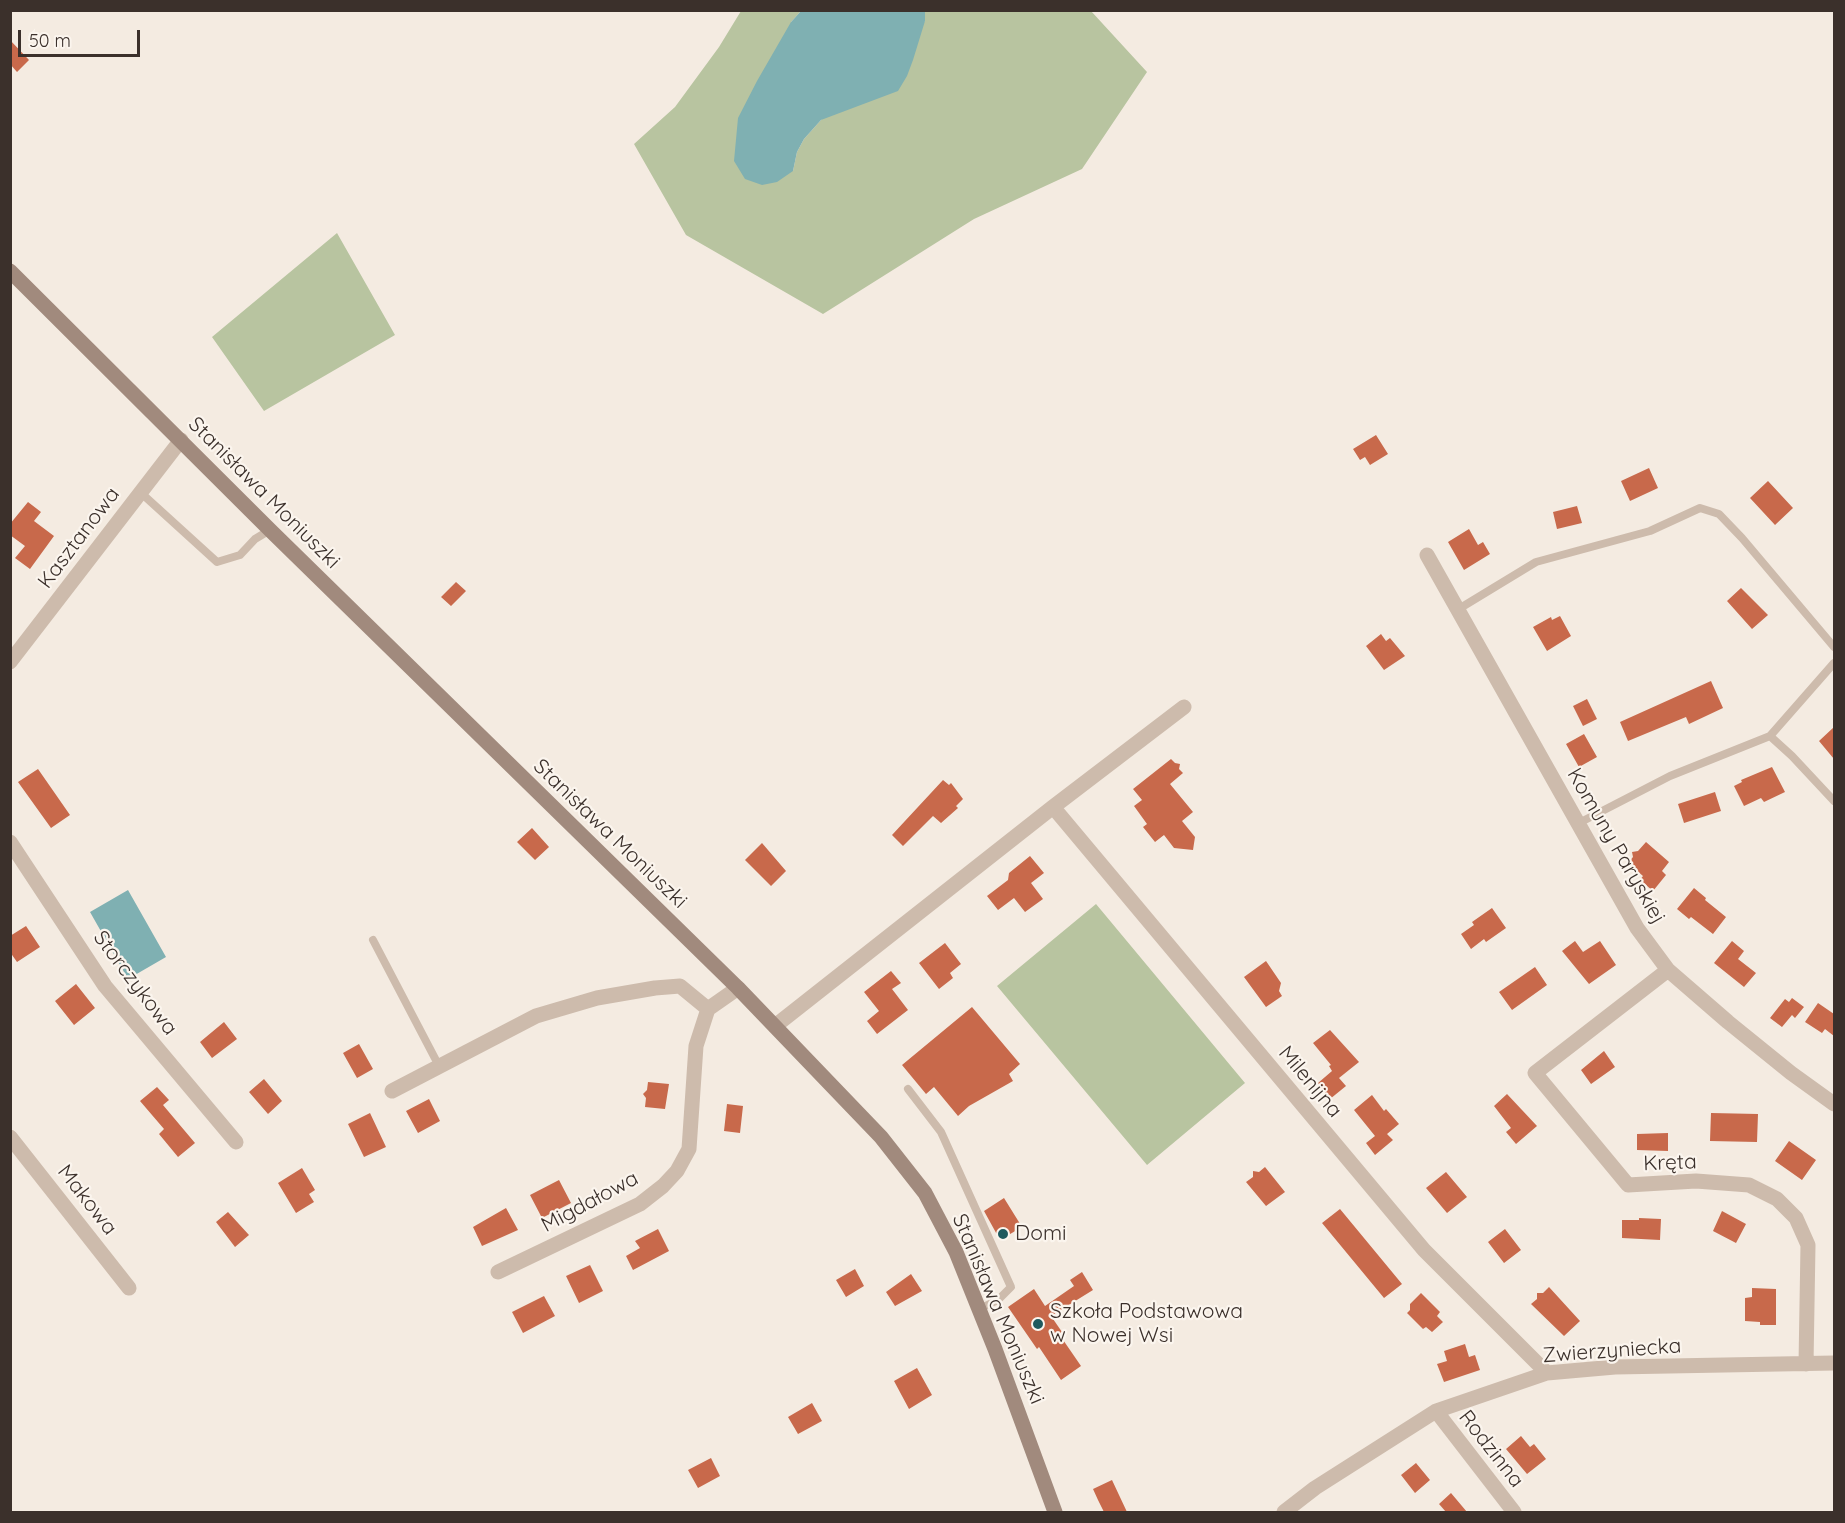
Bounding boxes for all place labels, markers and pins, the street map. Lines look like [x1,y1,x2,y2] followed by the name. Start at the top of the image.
[1015,1221,1067,1247] place label: Domi
[996,1227,1010,1241] marker: Domi
[1050,1299,1243,1349] place label: Szkoła Podstawowa w Nowej Wsi
[1031,1317,1045,1331] marker: Szkoła Podstawowa w Nowej Wsi

